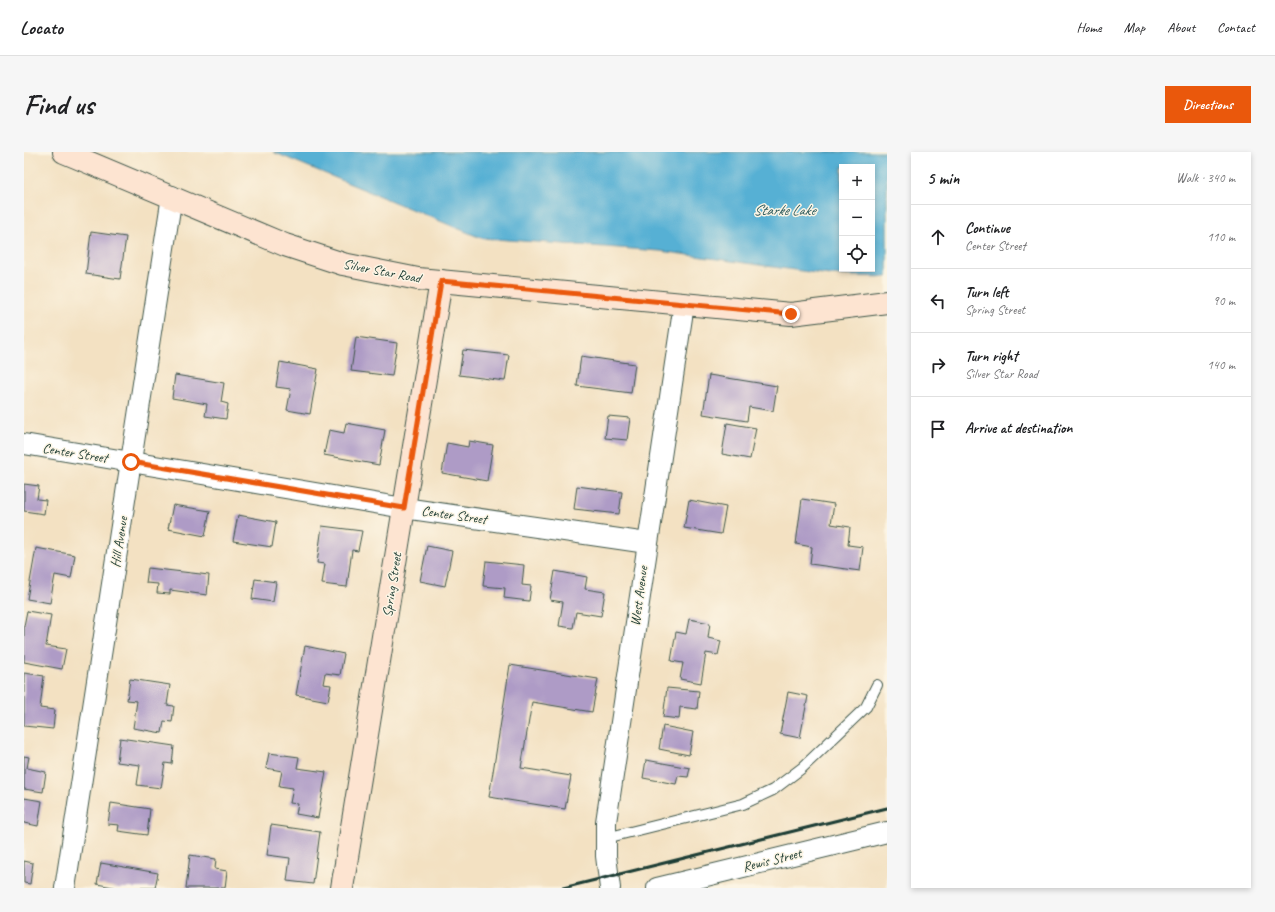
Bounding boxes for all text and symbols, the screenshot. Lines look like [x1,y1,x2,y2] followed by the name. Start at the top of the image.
[20,16,63,40] text: Locato
[1076,19,1102,36] text: Home
[1124,19,1145,36] text: Map
[1167,19,1195,36] text: About
[1217,19,1255,36] text: Contact
[1165,86,1251,123] button: Directions
[24,87,94,122] text: Find us
[839,164,875,272] map controls
[839,164,875,200] button: +
[927,168,959,189] text: 5 min
[1176,170,1235,186] text: Walk · 340 m
[839,200,875,236] button: −
[753,201,817,220] water label: Starke Lake
[965,219,1010,238] text: Continue
[927,226,949,248] icon: ahead
[1207,229,1235,245] text: 110 m
[839,236,875,272] button: locate
[965,238,1026,254] text: Center Street
[342,255,425,287] street label: Silver Star Road
[965,283,1008,302] text: Turn left
[927,290,949,312] icon: left
[1213,293,1235,309] text: 90 m
[965,302,1025,318] text: Spring Street
[782,305,800,323] route end
[965,347,1018,366] text: Turn right
[927,354,949,376] icon: right
[1207,357,1235,373] text: 140 m
[965,366,1038,382] text: Silver Star Road
[927,418,949,440] icon: arrive
[965,419,1072,438] text: Arrive at destination
[41,439,111,467] street label: Center Street
[122,453,140,471] route start
[420,502,490,528] street label: Center Street
[107,514,132,569] street label: Hill Avenue
[379,550,406,618] street label: Spring Street
[626,564,652,627] street label: West Avenue
[741,844,805,876] street label: Rewis Street

